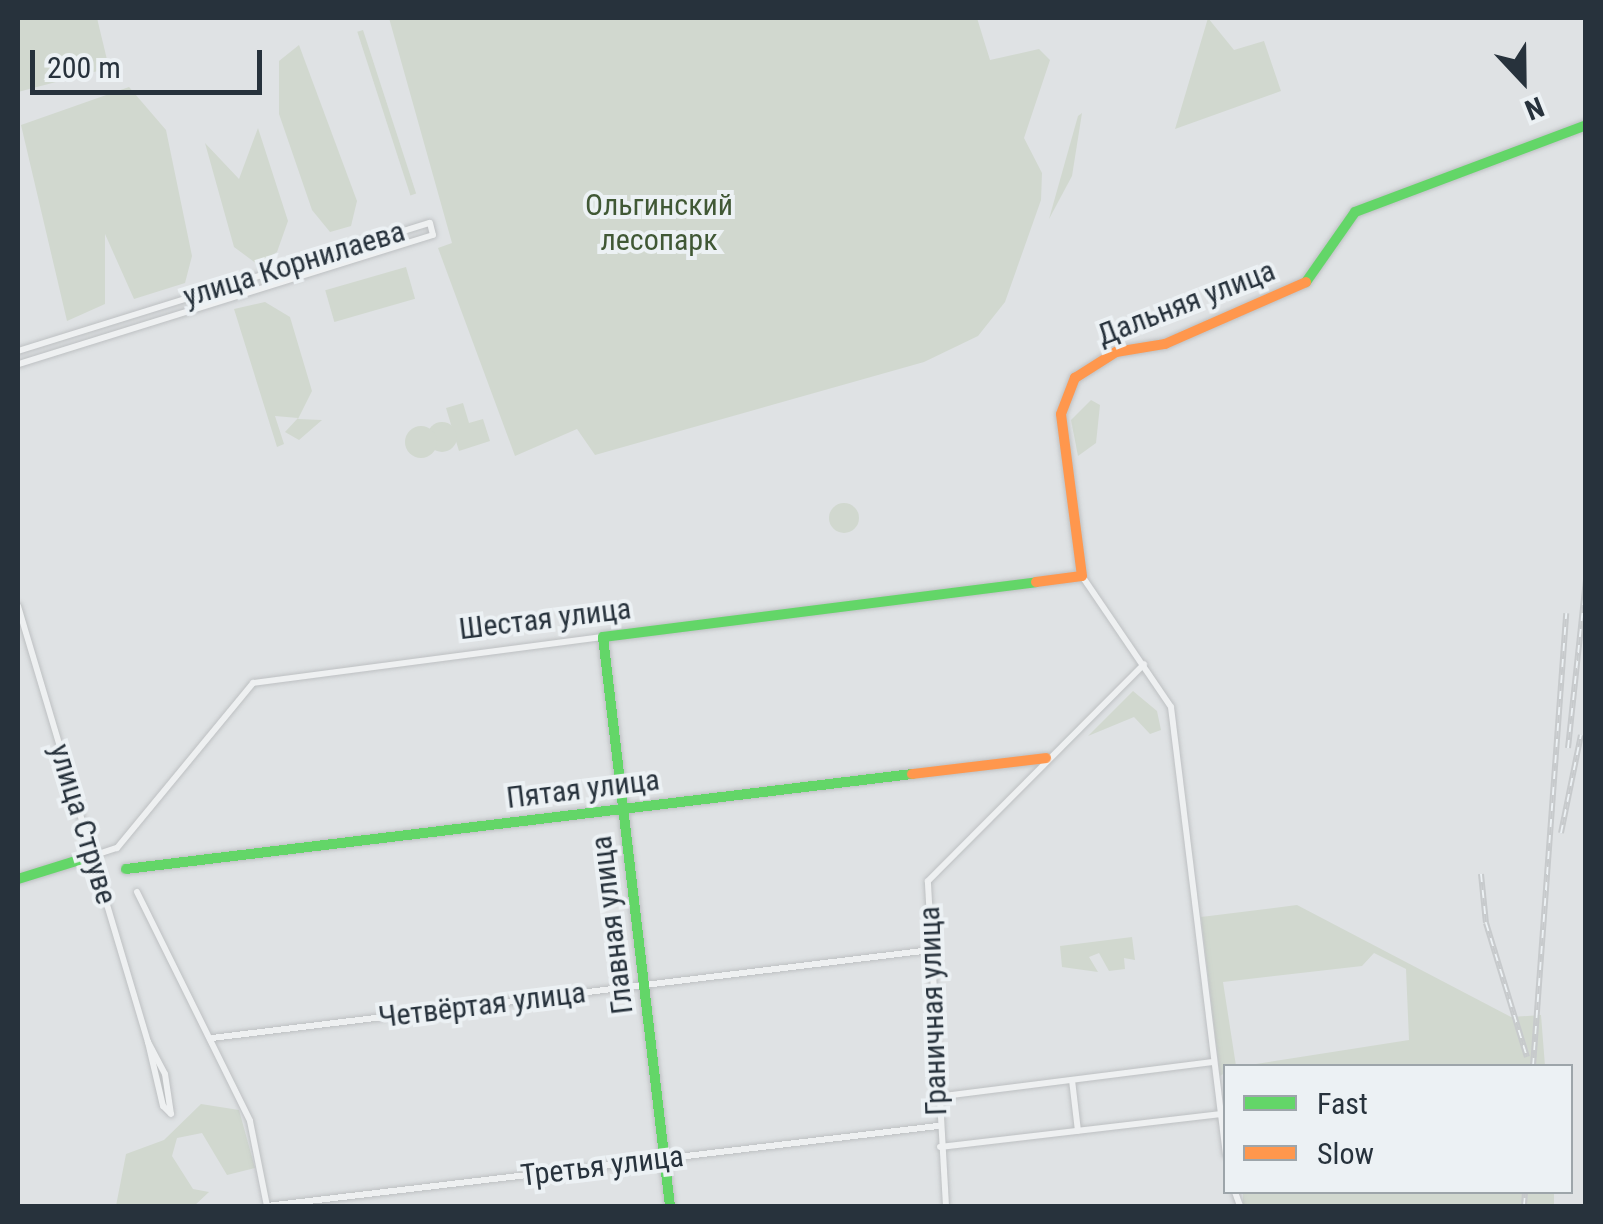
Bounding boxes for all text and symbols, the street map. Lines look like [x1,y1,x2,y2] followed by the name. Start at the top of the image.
[35,30,268,92] scale bar
[1473,30,1573,130] north arrow
[47,50,121,85] text: 200 m
[1520,90,1549,127] text: N
[585,187,733,258] park label: Ольгинский лесопарк
[179,213,409,315] street label: улица Корнилаева
[1092,253,1280,353] street label: Дальняя улица
[457,591,633,647] street label: Шестая улица
[42,740,124,908] street label: улица Струве
[504,762,662,816] street label: Пятая улица
[583,834,641,1016] street label: Главная улица
[911,906,955,1116] street label: Граничная улица
[376,974,588,1036] street label: Четвёртая улица
[1223,1064,1573,1194] legend
[1317,1086,1368,1121] text: Fast
[1317,1136,1374,1171] text: Slow
[519,1138,685,1194] street label: Третья улица

